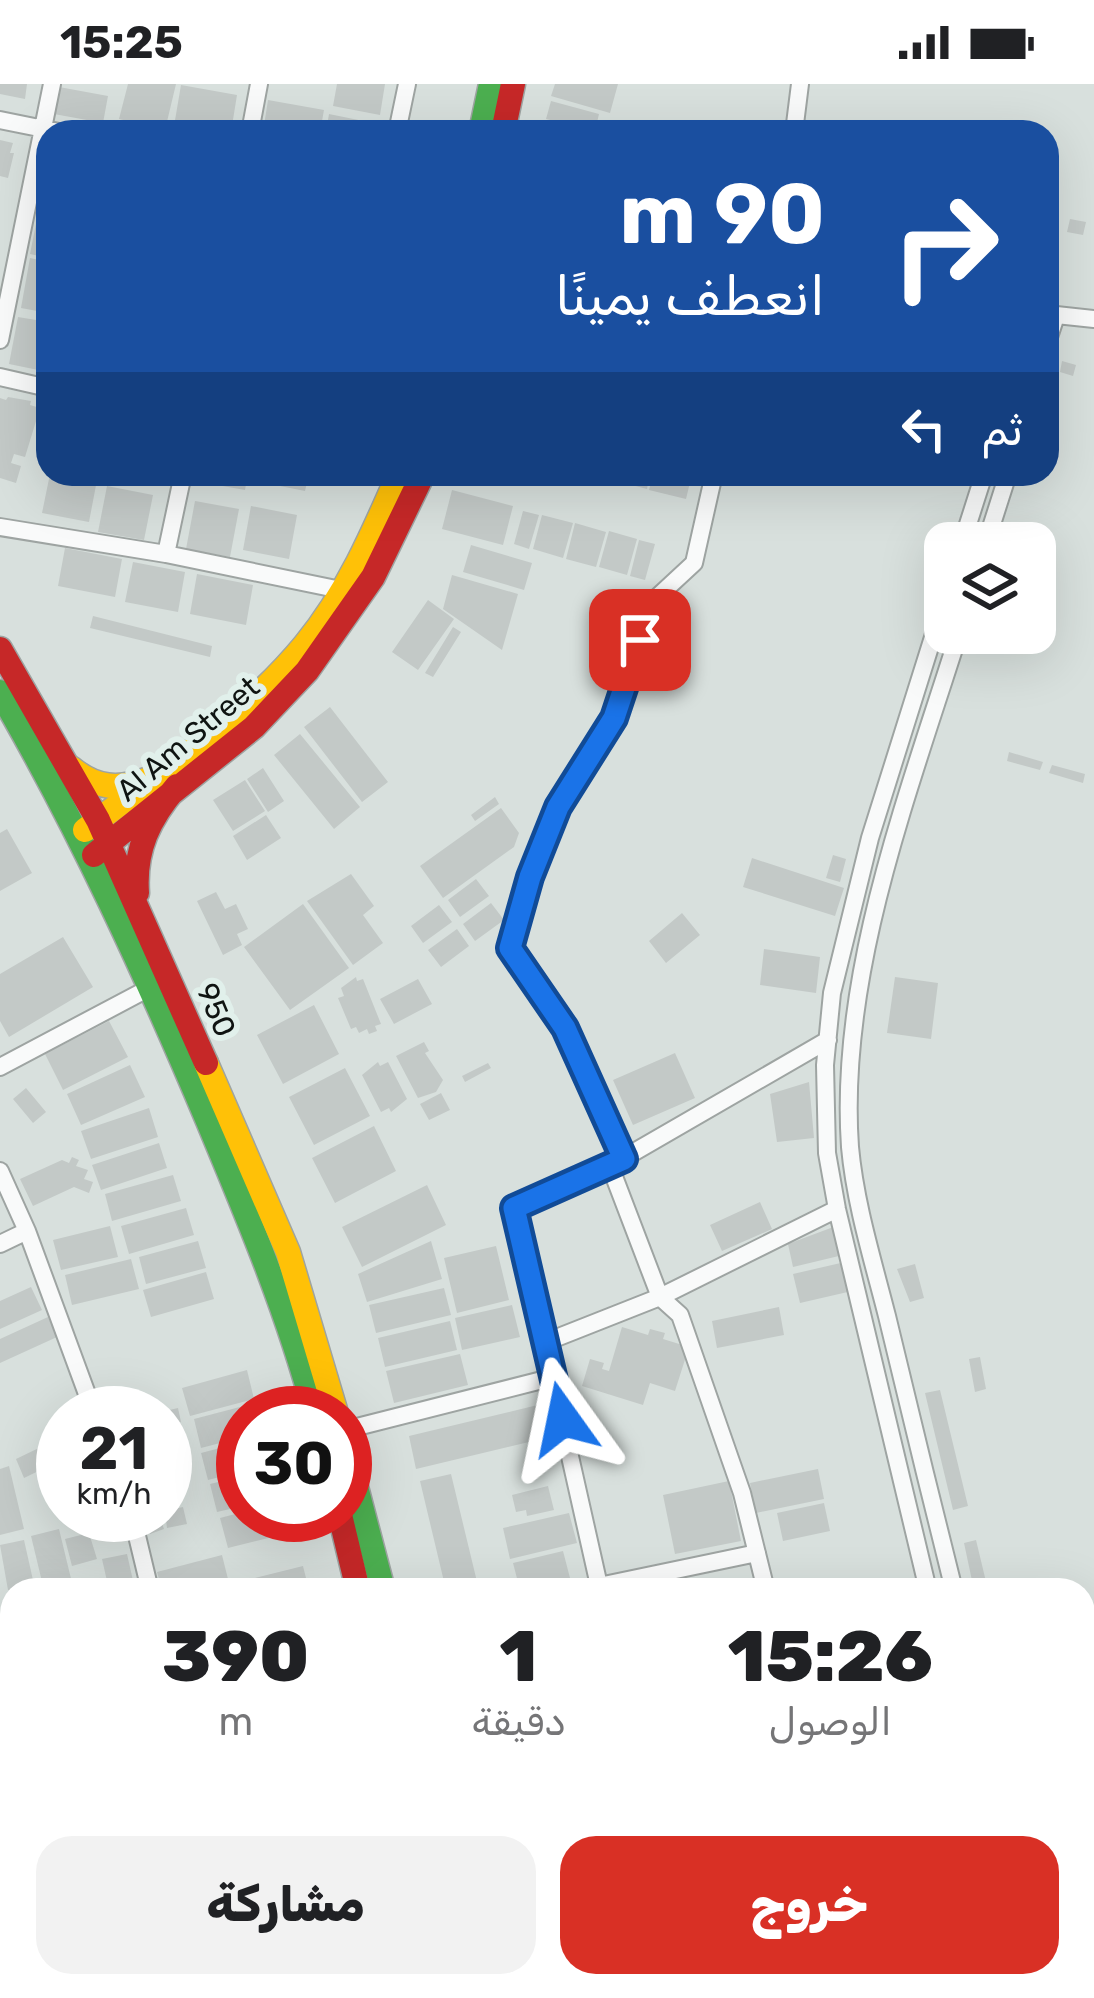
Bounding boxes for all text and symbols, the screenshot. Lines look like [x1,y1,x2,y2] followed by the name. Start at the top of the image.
[60,16,183,69] text: 15:25
[619,164,825,264] text: 90 m
[867,168,1023,324] icon: right
[555,265,825,329] text: انعطف يمينًا
[891,396,957,462] icon: left
[981,403,1023,456] text: ثم
[924,522,1056,654] map controls
[924,522,1056,654] button: layers
[589,589,691,691] pin
[607,607,673,673] icon: arrive
[109,669,267,809] street label: Al Am Street
[189,978,243,1042] street label: 950
[500,1356,626,1482] position arrow
[216,1386,372,1542] speed limit sign: 30
[80,1413,148,1484] text: 21
[77,1476,151,1512] text: km/h
[162,1614,309,1699] text: 390
[500,1614,538,1699] text: 1
[728,1614,933,1699] text: 15:26
[218,1699,253,1745] text: m
[471,1699,566,1745] text: دقيقة
[769,1699,892,1745] text: الوصول
[36,1836,536,1974] button: مشاركة
[560,1836,1059,1974] button: خروج

